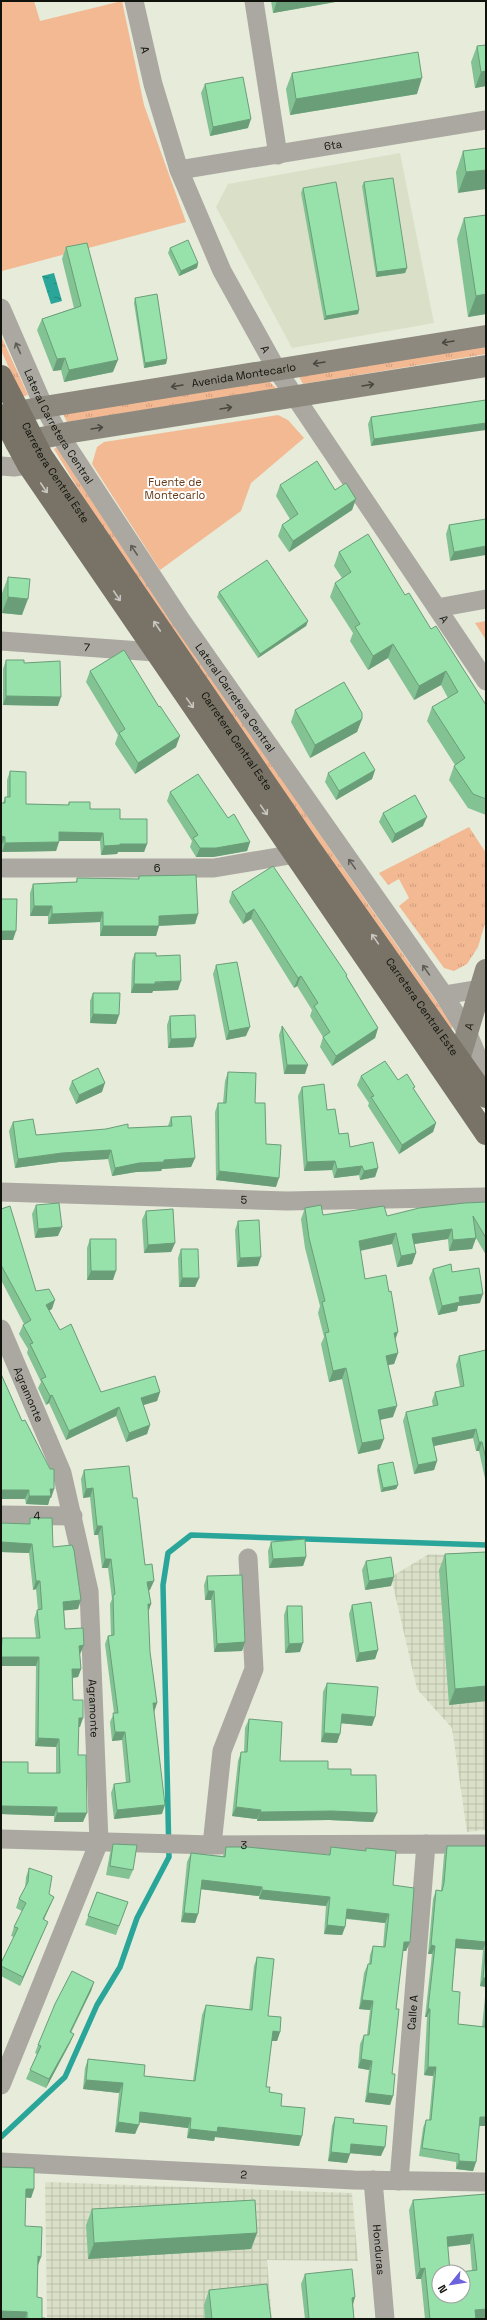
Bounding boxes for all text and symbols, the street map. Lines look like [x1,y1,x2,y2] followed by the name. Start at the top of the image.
[138,45,153,55] street label: A
[323,136,344,153] street label: 6ta
[441,339,454,347] one-way arrow
[14,343,21,355] one-way arrow
[258,343,273,355] street label: A
[191,360,297,390] street label: Avenida Montecarlo
[313,360,326,368] one-way arrow
[21,367,97,486] street label: Lateral Carretera Central
[361,381,374,389] one-way arrow
[171,382,184,390] one-way arrow
[219,404,232,412] one-way arrow
[19,420,93,526] street label: Carretera Central Este
[90,424,103,432] one-way arrow
[145,475,206,502] park label: Fuente de Montecarlo
[40,482,48,493] one-way arrow
[130,545,138,556] one-way arrow
[113,590,121,601] one-way arrow
[437,612,452,626] street label: A
[153,620,161,631] one-way arrow
[83,640,90,654] street label: 7
[192,640,278,755] street label: Lateral Carretera Central
[198,689,275,793] street label: Carretera Central Este
[186,697,194,708] one-way arrow
[260,804,268,815] one-way arrow
[348,858,356,869] one-way arrow
[154,861,161,875] street label: 6
[371,934,379,945] one-way arrow
[383,955,462,1058] street label: Carretera Central Este
[422,965,430,976] one-way arrow
[461,1021,477,1032] street label: A
[240,1193,248,1207] street label: 5
[11,1365,47,1424] street label: Agramonte
[33,1508,41,1523] street label: 4
[86,1679,102,1738] street label: Agramonte
[241,1838,248,1852] street label: 3
[404,1995,421,2031] street label: Calle A
[240,2167,248,2182] street label: 2
[370,2224,388,2276] street label: Honduras
[431,2264,471,2304] north arrow
[434,2282,450,2296] text: N

